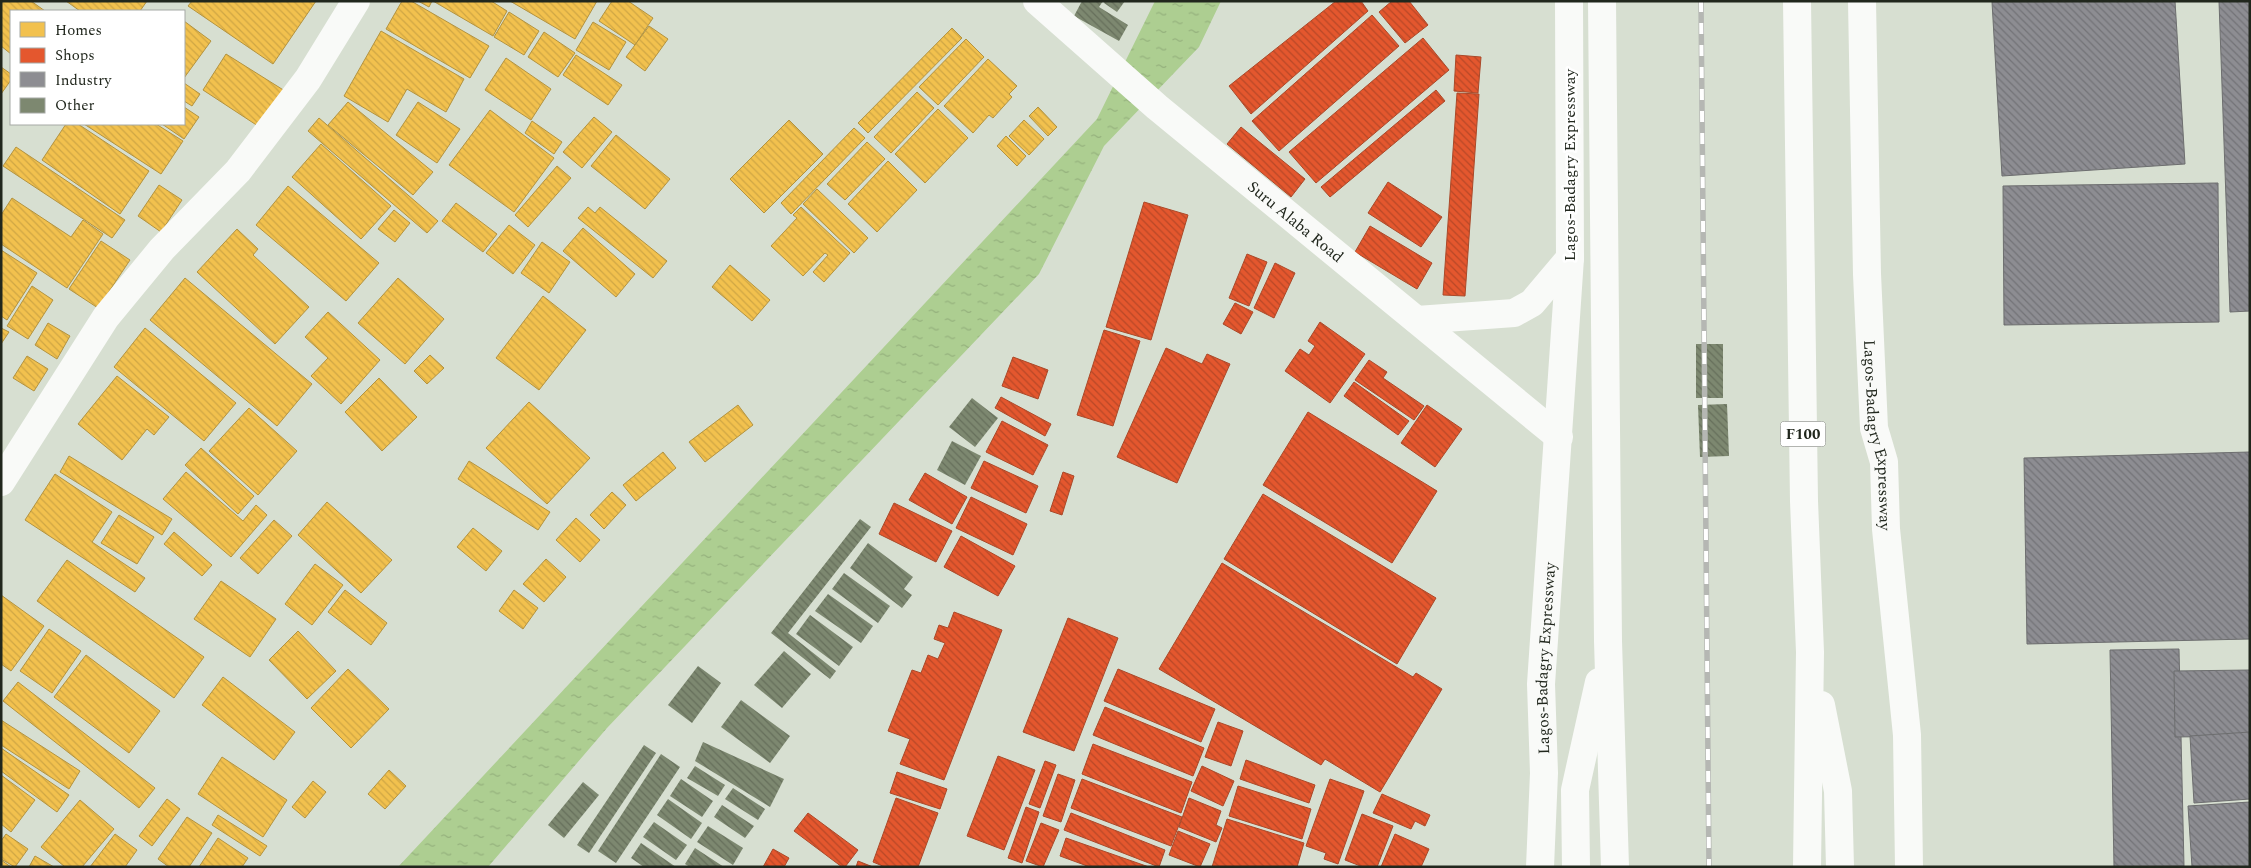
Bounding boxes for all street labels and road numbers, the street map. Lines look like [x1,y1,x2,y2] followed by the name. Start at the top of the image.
[1558,68,1582,261] street label: Lagos-Badagry Expressway
[1242,175,1349,269] street label: Suru Alaba Road
[1857,339,1897,532] street label: Lagos-Badagry Expressway
[1780,422,1826,446] road number: F100
[1530,560,1562,755] street label: Lagos-Badagry Expressway

